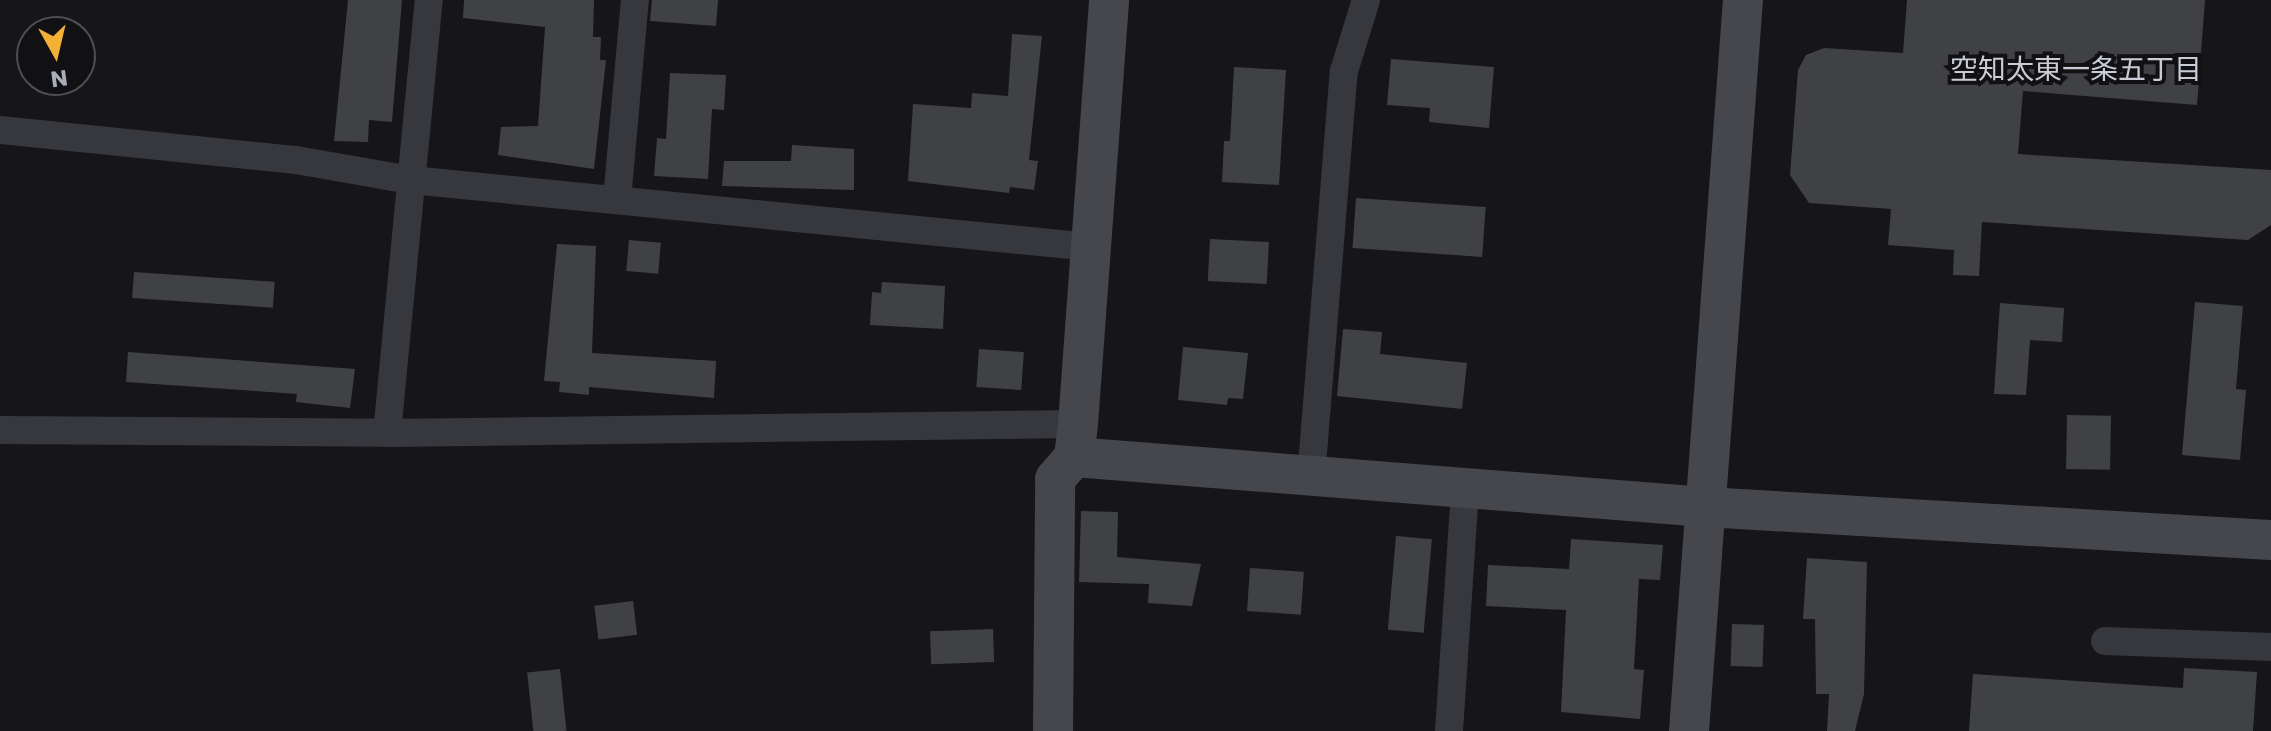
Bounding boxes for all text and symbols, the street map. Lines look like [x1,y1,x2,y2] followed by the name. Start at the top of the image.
[16,16,96,96] north arrow
[1950,53,2202,87] district label: 空知太東一条五丁目
[49,62,69,95] text: N

